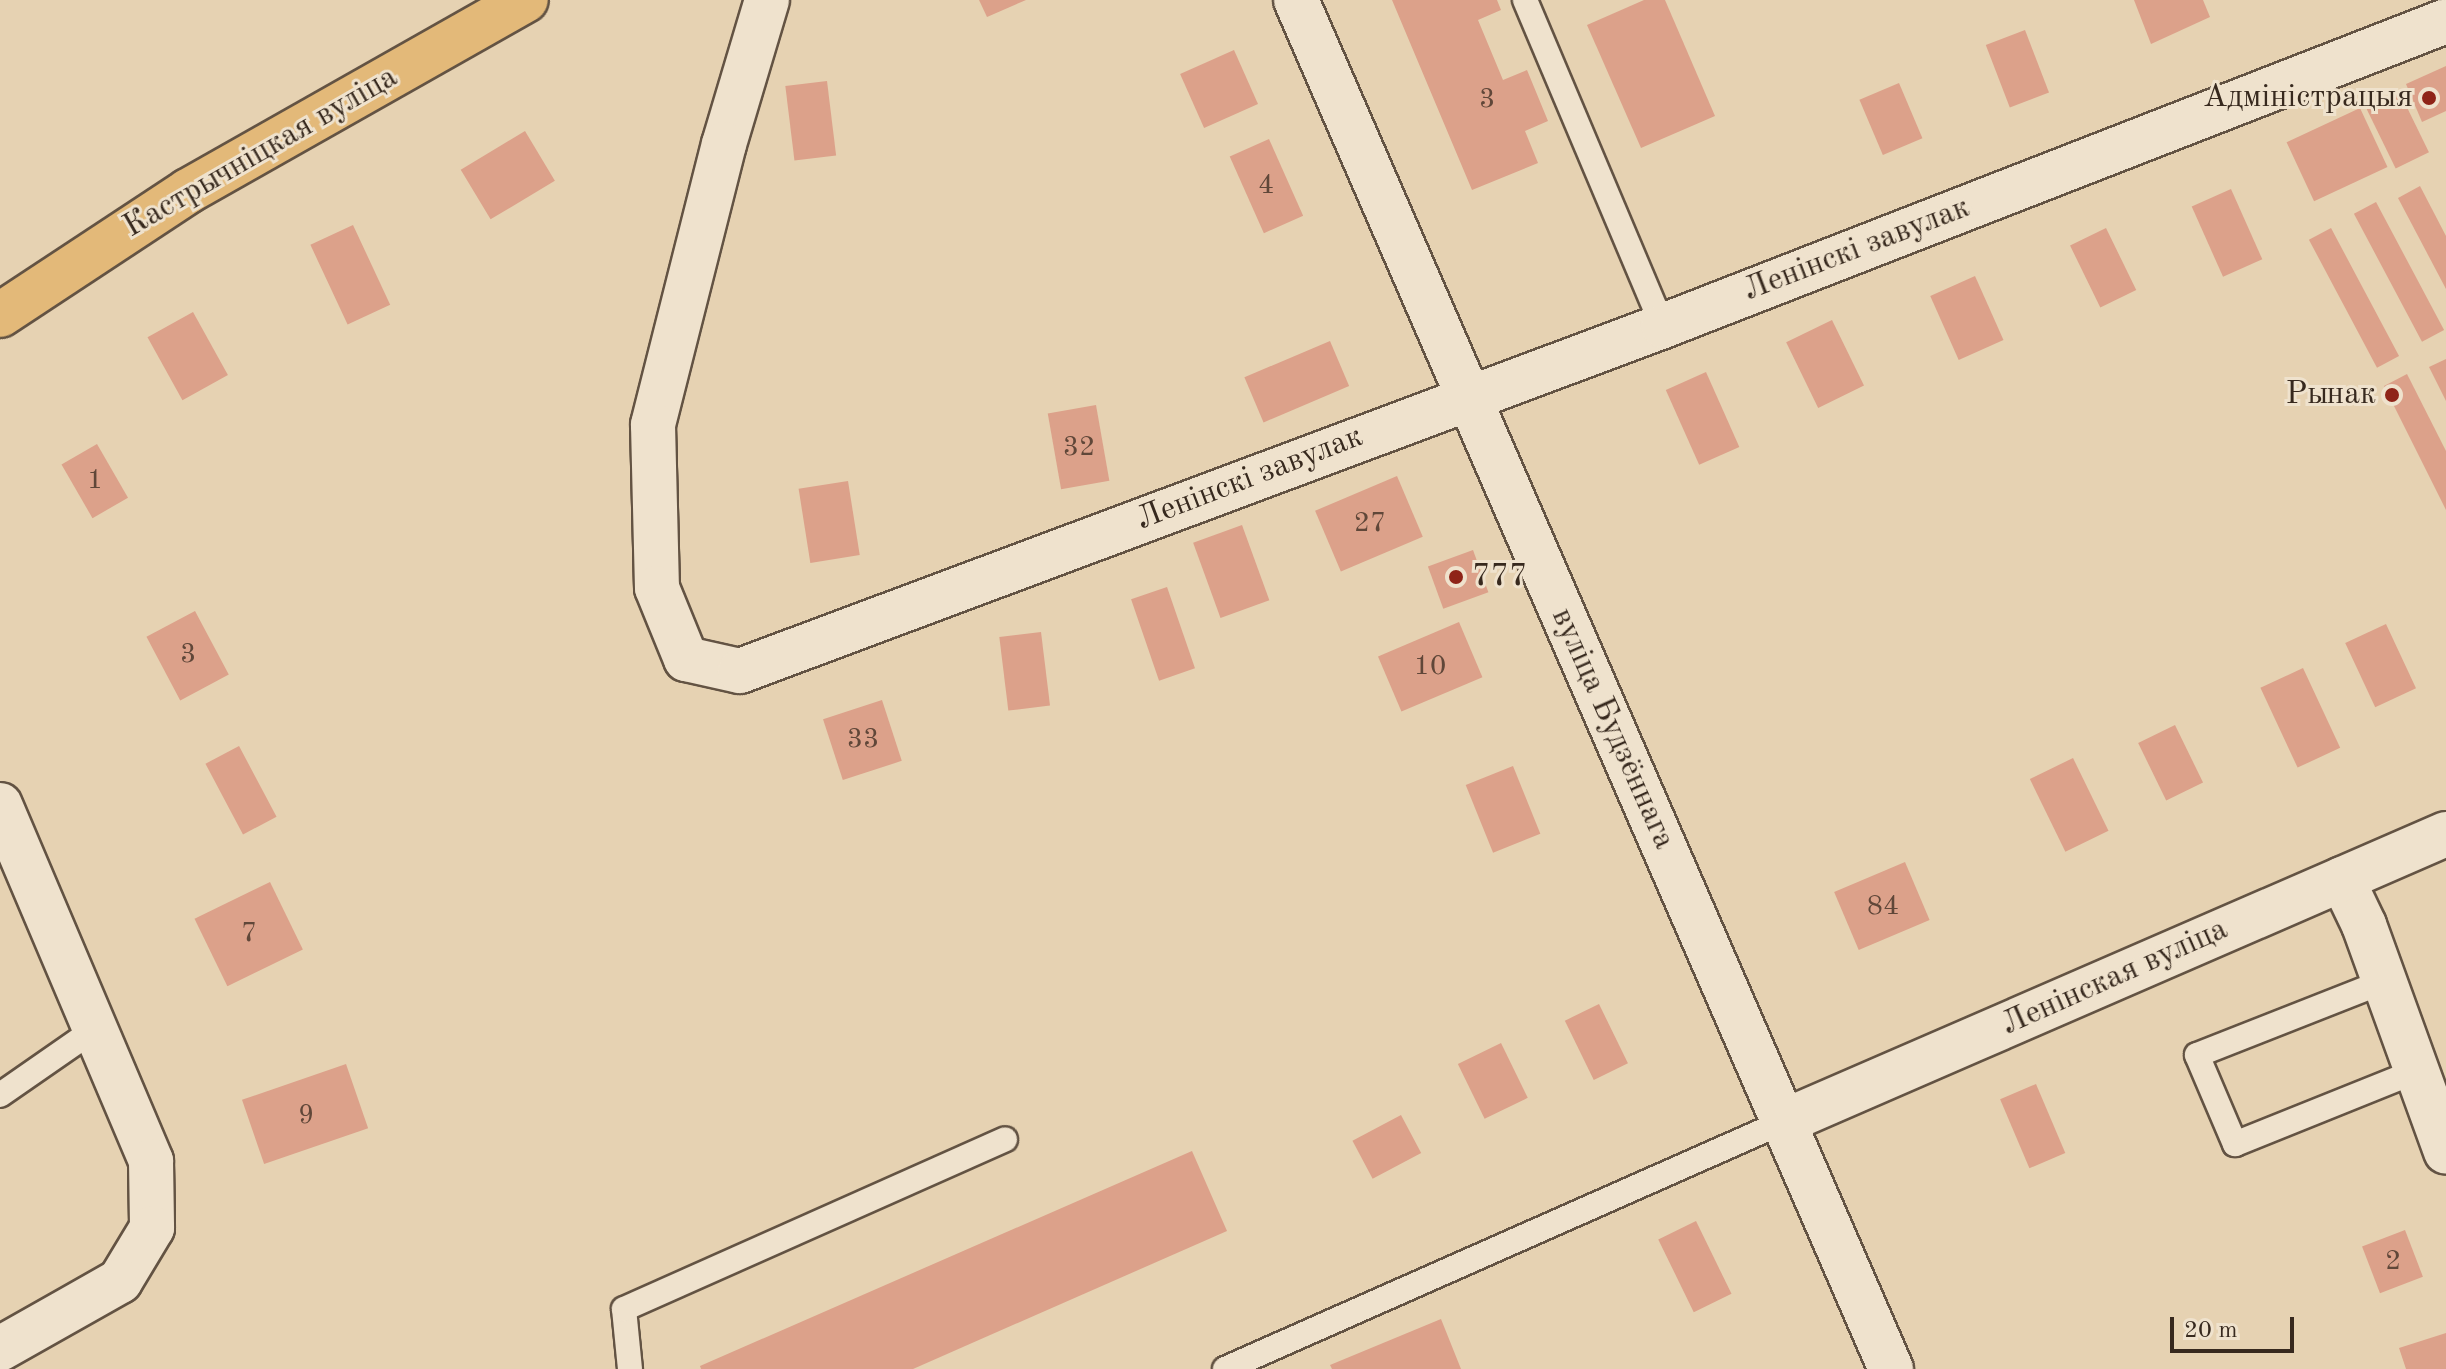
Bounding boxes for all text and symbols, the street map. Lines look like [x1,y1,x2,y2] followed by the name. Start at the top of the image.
[117,59,405,247] street label: Кастрычніцкая вуліца
[2203,79,2413,117] place label: Адміністрацыя
[1479,83,1495,117] house number: 3
[2420,89,2438,107] marker: Адміністрацыя
[1258,169,1274,203] house number: 4
[1738,189,1976,311] street label: Ленінскі завулак
[2285,376,2376,414] place label: Рынак
[2383,386,2401,404] marker: Рынак
[1131,418,1369,540] street label: Ленінскі завулак
[1063,431,1095,465] house number: 32
[87,464,103,498] house number: 1
[1354,507,1386,541] house number: 27
[1472,558,1528,596] place label: 777
[1447,568,1465,586] marker: 777
[1542,603,1682,855] street label: вуліца Будзённага
[180,638,196,672] house number: 3
[1414,650,1446,684] house number: 10
[847,723,879,757] house number: 33
[1867,890,1899,924] house number: 84
[1996,911,2234,1045] street label: Ленінская вуліца
[241,917,257,951] house number: 7
[298,1099,314,1133] house number: 9
[2385,1245,2401,1279] house number: 2
[2174,1301,2298,1351] scale bar
[2184,1319,2238,1343] text: 20 m

